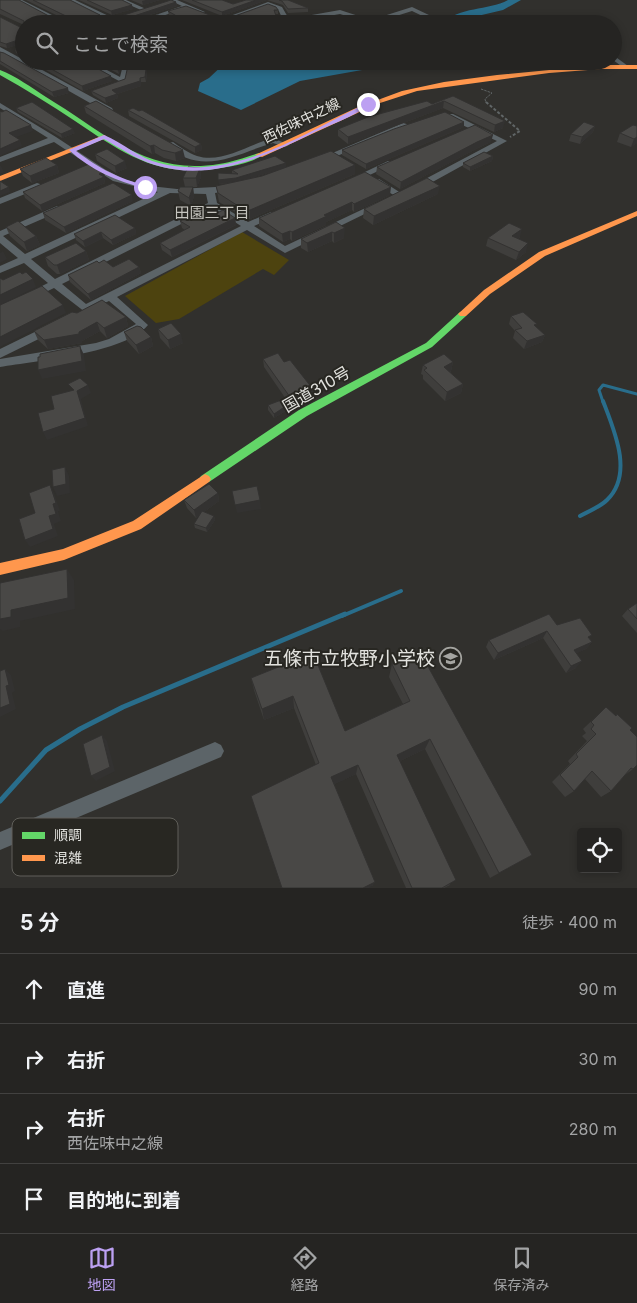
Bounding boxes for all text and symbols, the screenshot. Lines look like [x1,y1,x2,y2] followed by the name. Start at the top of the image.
[15,15,622,70] search box
[33,29,61,57] icon: search
[73,33,168,56] text: ここで検索
[357,93,380,116] route end
[260,94,342,146] street label: 西佐味中之線
[134,176,157,199] route start
[174,203,250,222] district label: 田園三丁目
[279,362,353,416] street label: 国道310号
[439,646,463,670] school or university icon: 五條市立牧野小学校
[264,647,435,670] place label: 五條市立牧野小学校
[12,818,178,876] legend
[54,826,82,843] text: 順調
[577,828,622,873] map controls
[577,828,622,873] button: locate
[54,849,82,866] text: 混雑
[20,910,59,935] text: 5 分
[522,912,617,932] text: 徒歩 · 400 m
[20,975,48,1003] icon: ahead
[67,979,105,1002] text: 直進
[578,979,617,999] text: 90 m
[20,1045,48,1073] icon: right
[67,1049,105,1072] text: 右折
[579,1049,617,1069] text: 30 m
[67,1107,105,1130] text: 右折
[20,1115,48,1143] icon: right
[569,1119,617,1139] text: 280 m
[67,1133,163,1153] text: 西佐味中之線
[20,1185,48,1213] icon: arrive
[67,1189,181,1212] text: 目的地に到着
[88,1244,116,1294] tab: 地図
[291,1244,319,1294] tab: 経路
[494,1244,550,1294] tab: 保存済み

